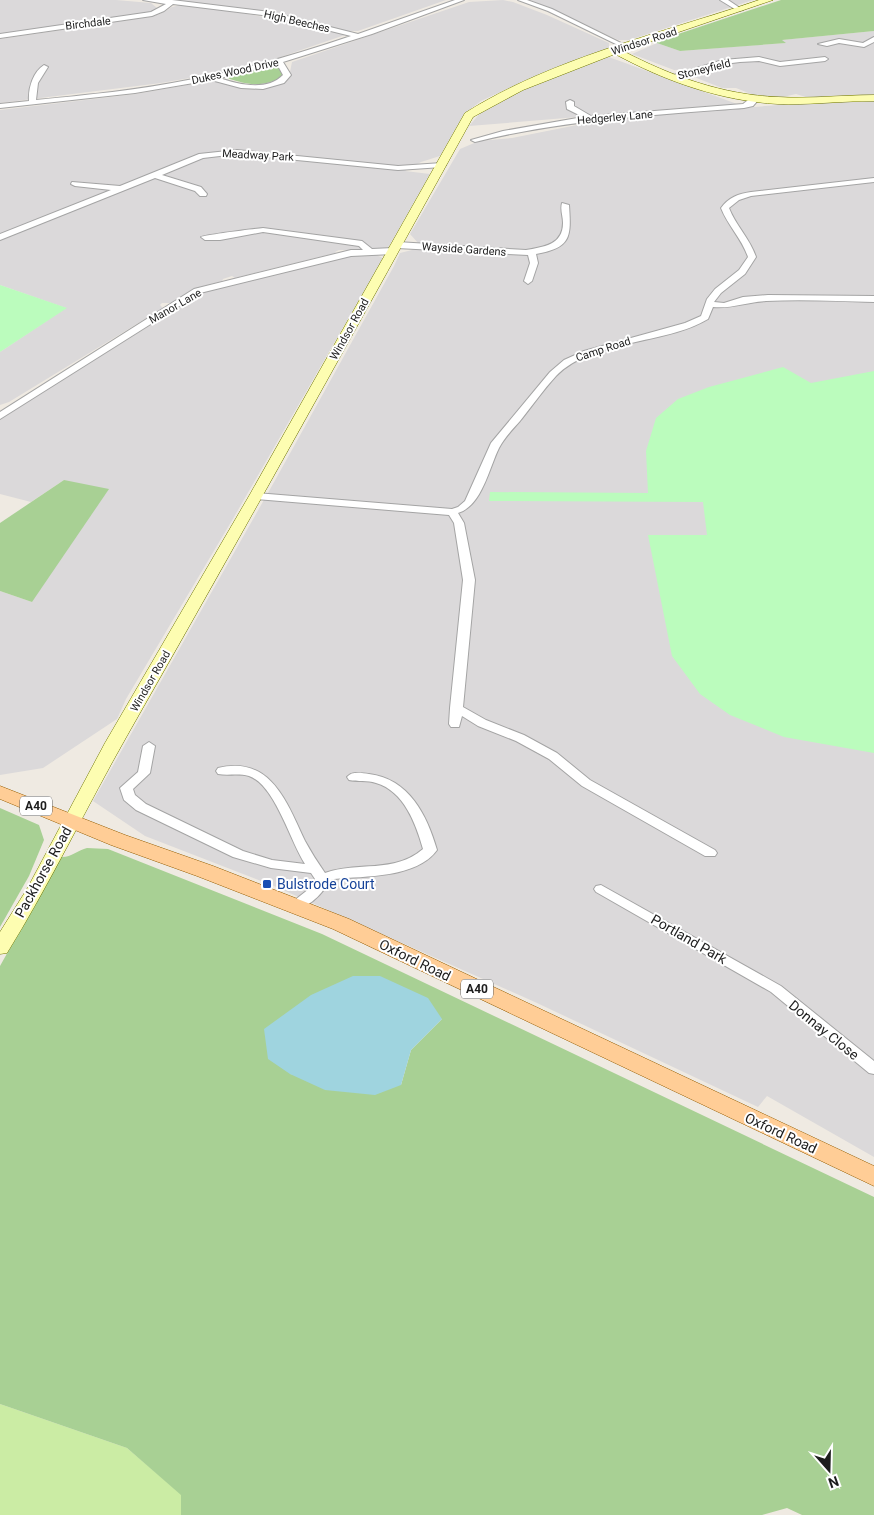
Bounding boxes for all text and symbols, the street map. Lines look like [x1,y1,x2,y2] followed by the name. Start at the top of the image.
[263,8,331,35] street label: High Beeches
[65,14,112,33] street label: Birchdale
[610,25,679,58] street label: Windsor Road
[190,56,280,87] street label: Dukes Wood Drive
[676,57,732,82] street label: Stoneyfield
[577,108,654,127] street label: Hedgerley Lane
[222,147,295,164] street label: Meadway Park
[421,240,507,259] street label: Wayside Gardens
[147,286,204,327] street label: Manor Lane
[327,296,372,362] street label: Windsor Road
[574,334,632,364] street label: Camp Road
[128,648,173,714] street label: Windsor Road
[20,796,52,816] road number: A40
[11,824,75,920] street label: Packhorse Road
[277,876,375,892] place label: Bulstrode Court
[261,878,273,890] marker: Bulstrode Court
[648,911,730,968] street label: Portland Park
[377,936,453,984] street label: Oxford Road
[461,980,493,999] road number: A40
[786,997,862,1063] street label: Donnay Close
[742,1109,820,1157] street label: Oxford Road
[804,1445,854,1495] north arrow
[826,1473,841,1491] text: N

